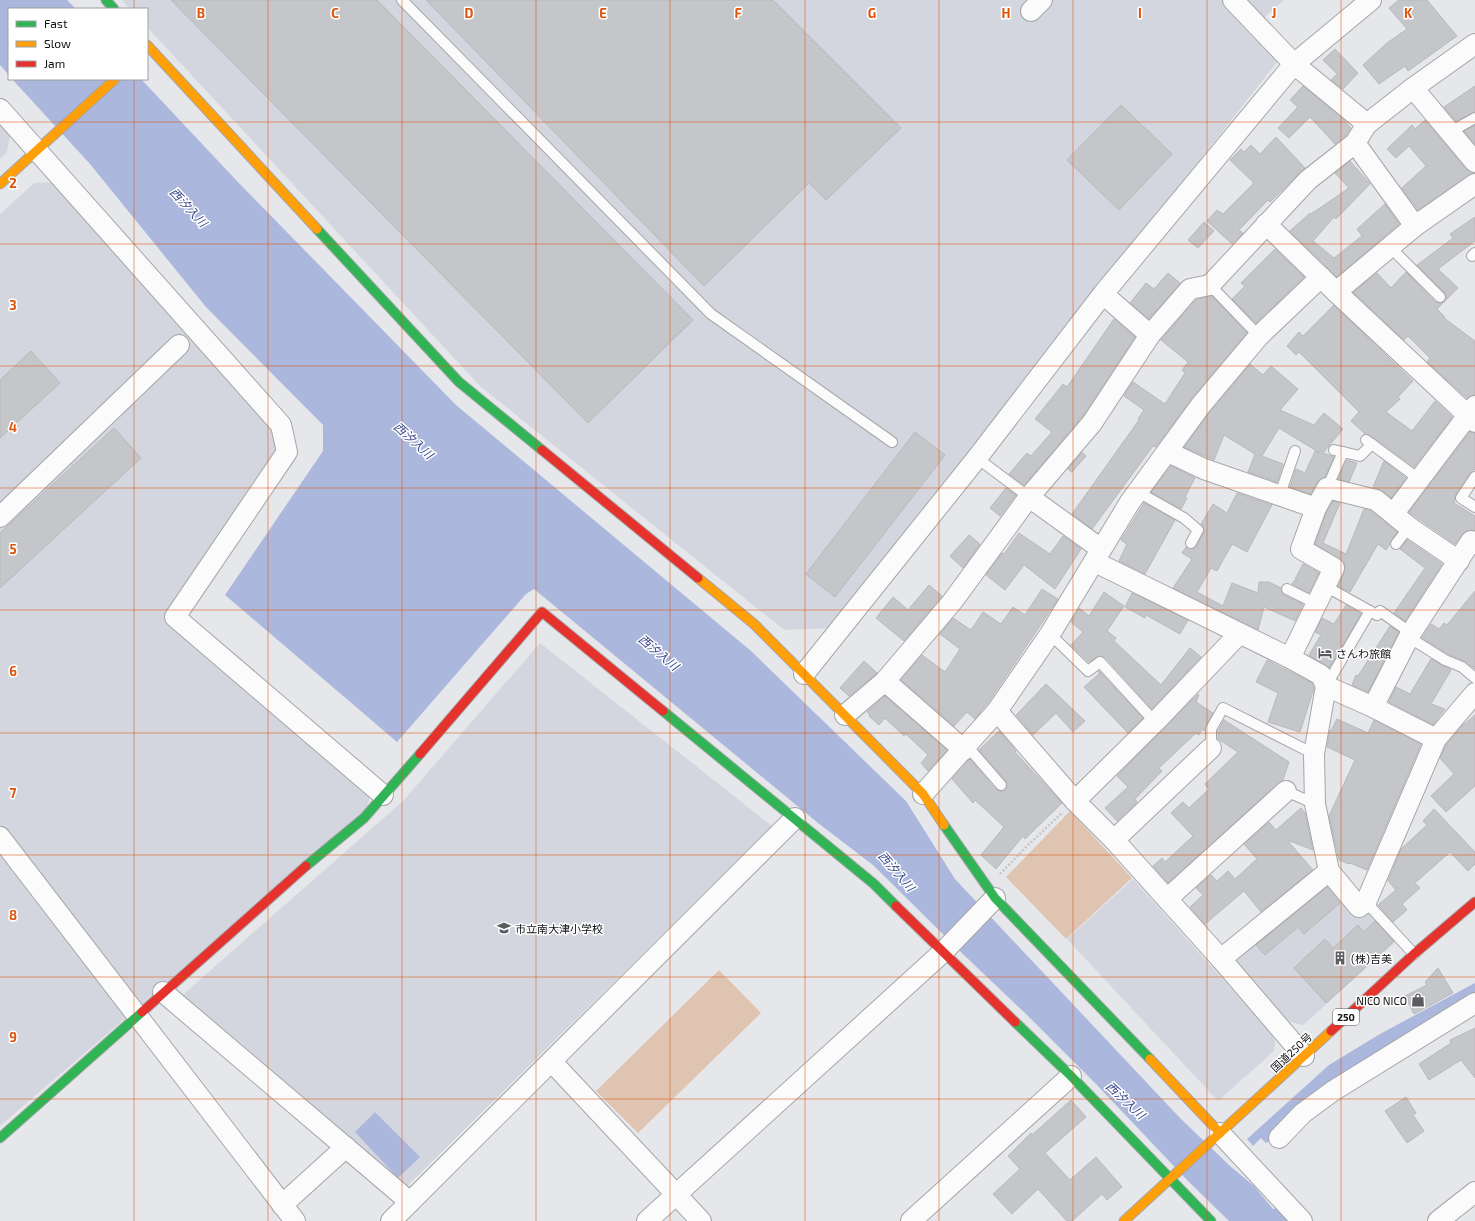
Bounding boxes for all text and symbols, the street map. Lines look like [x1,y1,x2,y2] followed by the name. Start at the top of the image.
[197,5,205,21] text: B
[331,5,339,21] text: C
[465,5,474,21] text: D
[599,5,607,21] text: E
[734,5,742,21] text: F
[868,5,876,21] text: G
[1002,5,1011,21] text: H
[1138,5,1142,21] text: I
[1272,5,1276,21] text: J
[1404,5,1413,21] text: K
[8,8,148,80] legend
[44,16,68,30] text: Fast
[44,36,71,50] text: Slow
[44,56,65,70] text: Jam
[9,175,17,191] text: 2
[168,185,212,231] water label: 西汐入川
[9,297,17,313] text: 3
[9,419,17,435] text: 4
[391,419,438,463] water label: 西汐入川
[9,541,17,557] text: 5
[636,631,683,674] water label: 西汐入川
[1317,645,1333,661] hotel icon: さんわ旅館
[1336,647,1391,660] place label: さんわ旅館
[9,663,17,679] text: 6
[10,785,17,801] text: 7
[876,848,919,895] water label: 西汐入川
[9,907,17,923] text: 8
[496,920,512,936] school or university icon: 市立南大津小学校
[515,922,603,935] place label: 市立南大津小学校
[1332,950,1348,966] building icon: (株)吉美
[1351,952,1392,965] place label: (株)吉美
[1410,992,1426,1008] shop icon: NICO NICO
[1356,994,1407,1007] place label: NICO NICO
[1333,1009,1359,1025] road number: 250
[9,1029,17,1045] text: 9
[1268,1030,1314,1074] street label: 国道250号
[1104,1079,1150,1123] water label: 西汐入川

